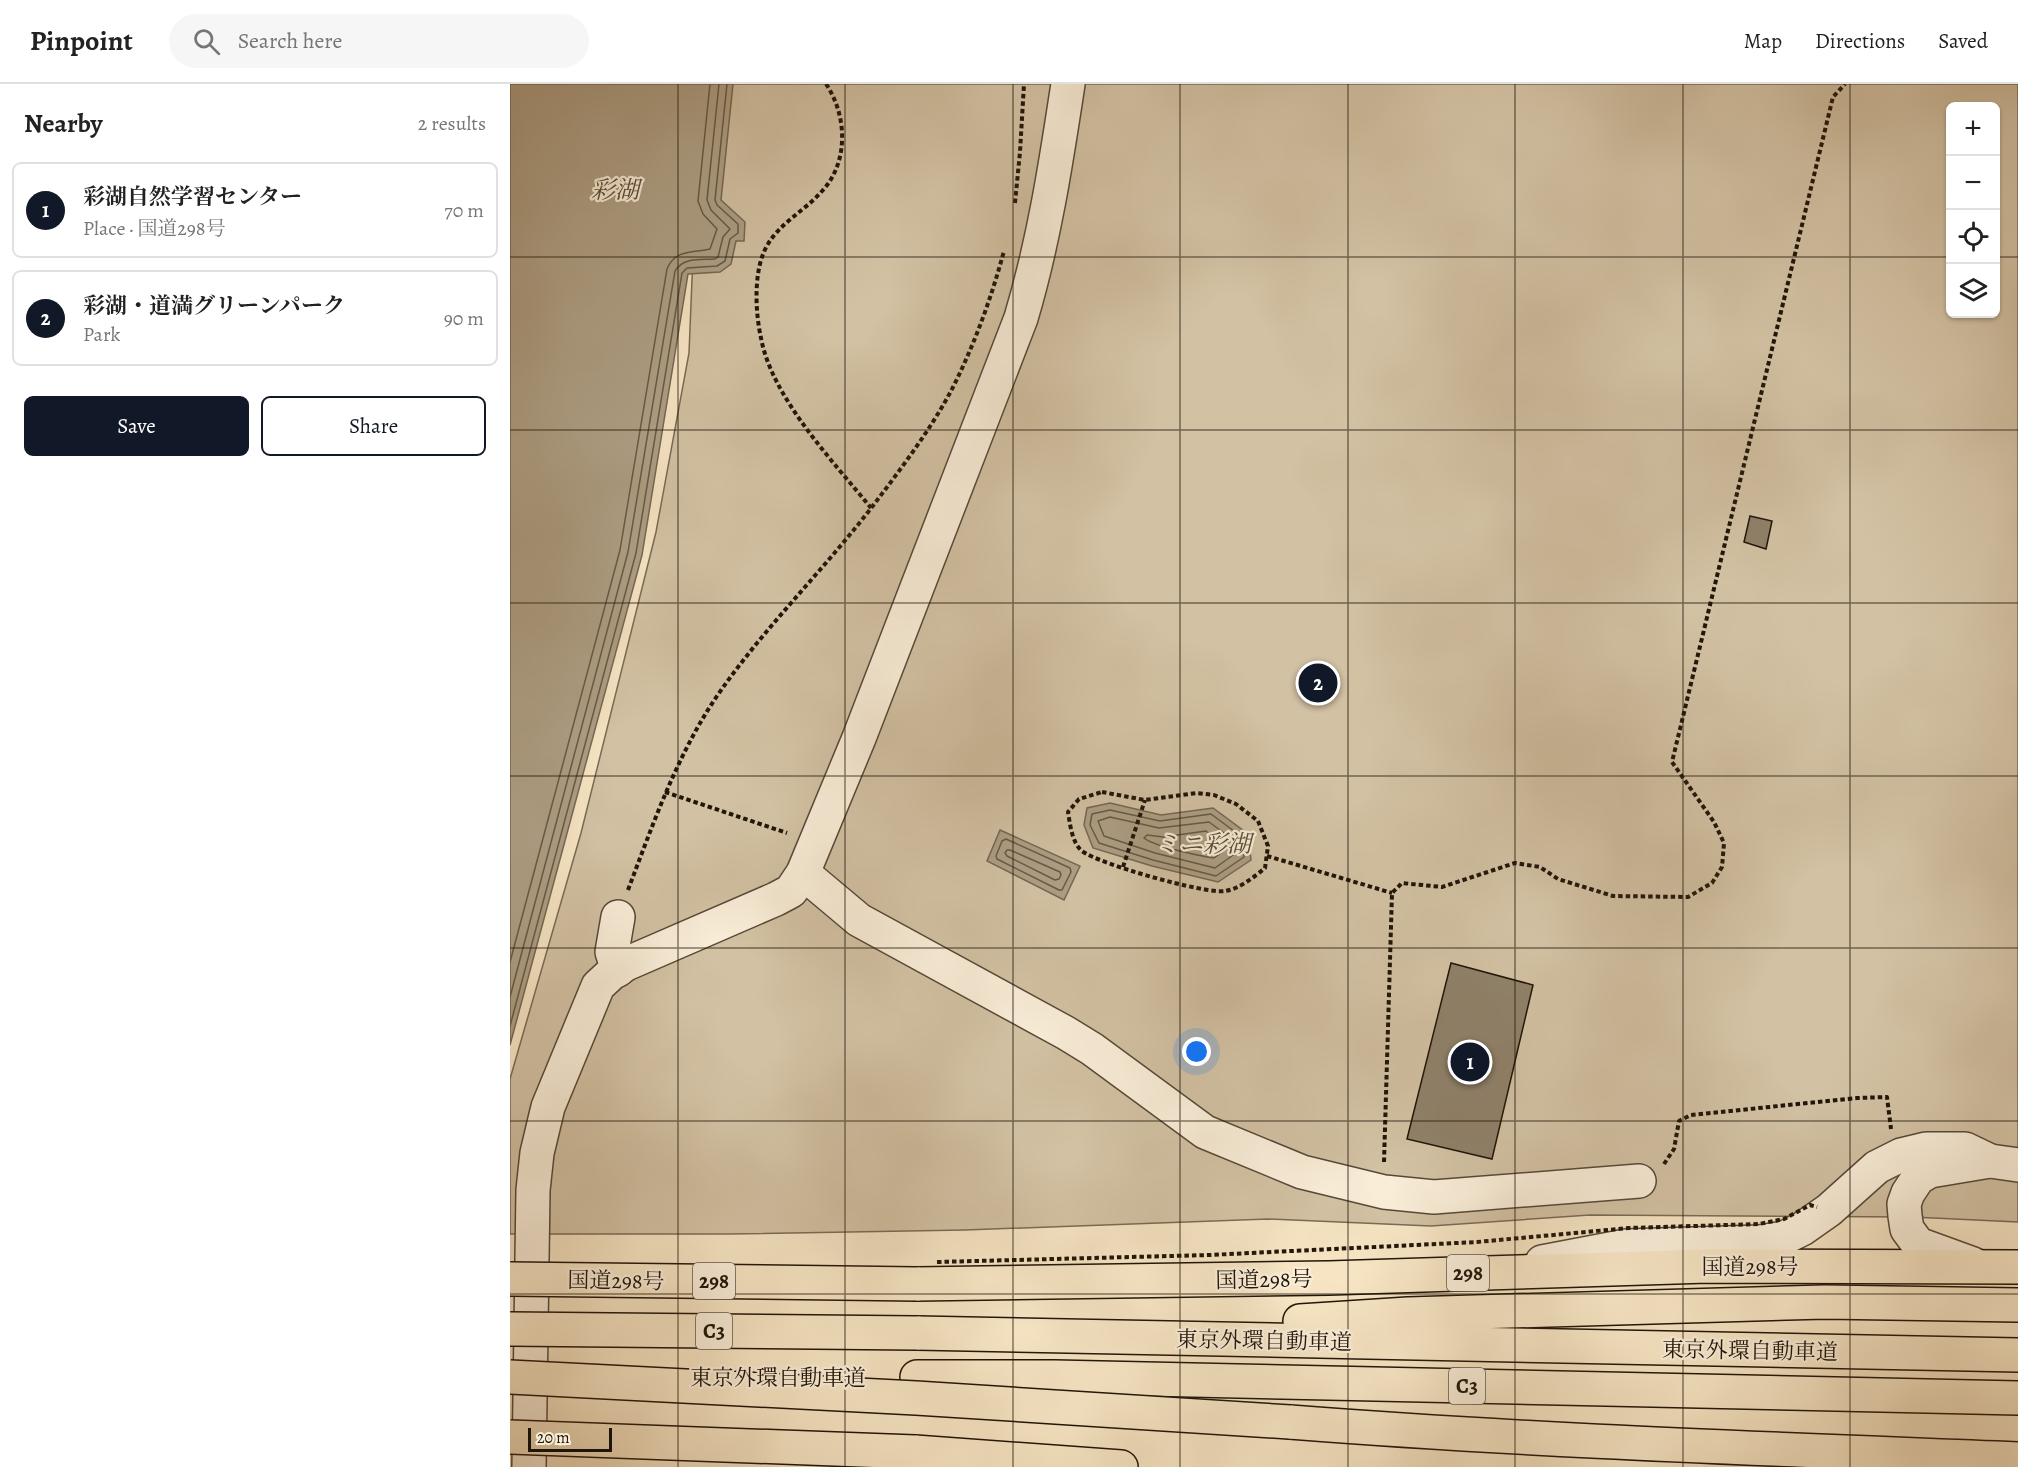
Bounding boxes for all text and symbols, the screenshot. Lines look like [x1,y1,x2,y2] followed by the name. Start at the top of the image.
[169,14,589,68] search box
[30,22,133,60] text: Pinpoint
[190,25,223,58] icon: search
[238,26,342,56] text: Search here
[1744,27,1782,55] text: Map
[1815,27,1905,55] text: Directions
[1938,27,1988,55] text: Saved
[1946,102,2000,318] map controls
[1946,102,2000,156] button: +
[24,106,103,141] text: Nearby
[418,110,486,137] text: 2 results
[1946,156,2000,210] button: −
[591,174,643,206] water label: 彩湖
[83,182,302,212] text: 彩湖自然学習センター
[42,197,49,224] text: 1
[444,197,484,224] text: 70 m
[1946,210,2000,264] button: locate
[83,215,226,242] text: Place · 国道298号
[1946,264,2000,318] button: layers
[83,291,345,321] text: 彩湖・道満グリーンパーク
[41,305,50,332] text: 2
[444,305,484,332] text: 90 m
[83,321,121,348] text: Park
[24,396,249,456] button: Save
[261,396,486,456] button: Share
[1298,660,1338,706] pin: 2
[1155,828,1255,860] water label: ミニ彩湖
[1182,1037,1211,1066] your location
[1450,1040,1490,1084] pin: 1
[1701,1252,1799,1282] street label: 国道298号
[1447,1255,1489,1291] road number: 298
[693,1263,735,1299] road number: 298
[1215,1264,1313,1296] street label: 国道298号
[567,1265,665,1297] street label: 国道298号
[696,1313,732,1349] road number: C3
[1176,1324,1352,1358] street label: 東京外環自動車道
[1662,1334,1838,1368] street label: 東京外環自動車道
[690,1363,866,1393] street label: 東京外環自動車道
[1449,1368,1485,1404] road number: C3
[528,1425,612,1452] scale bar
[537,1427,570,1449] text: 20 m

